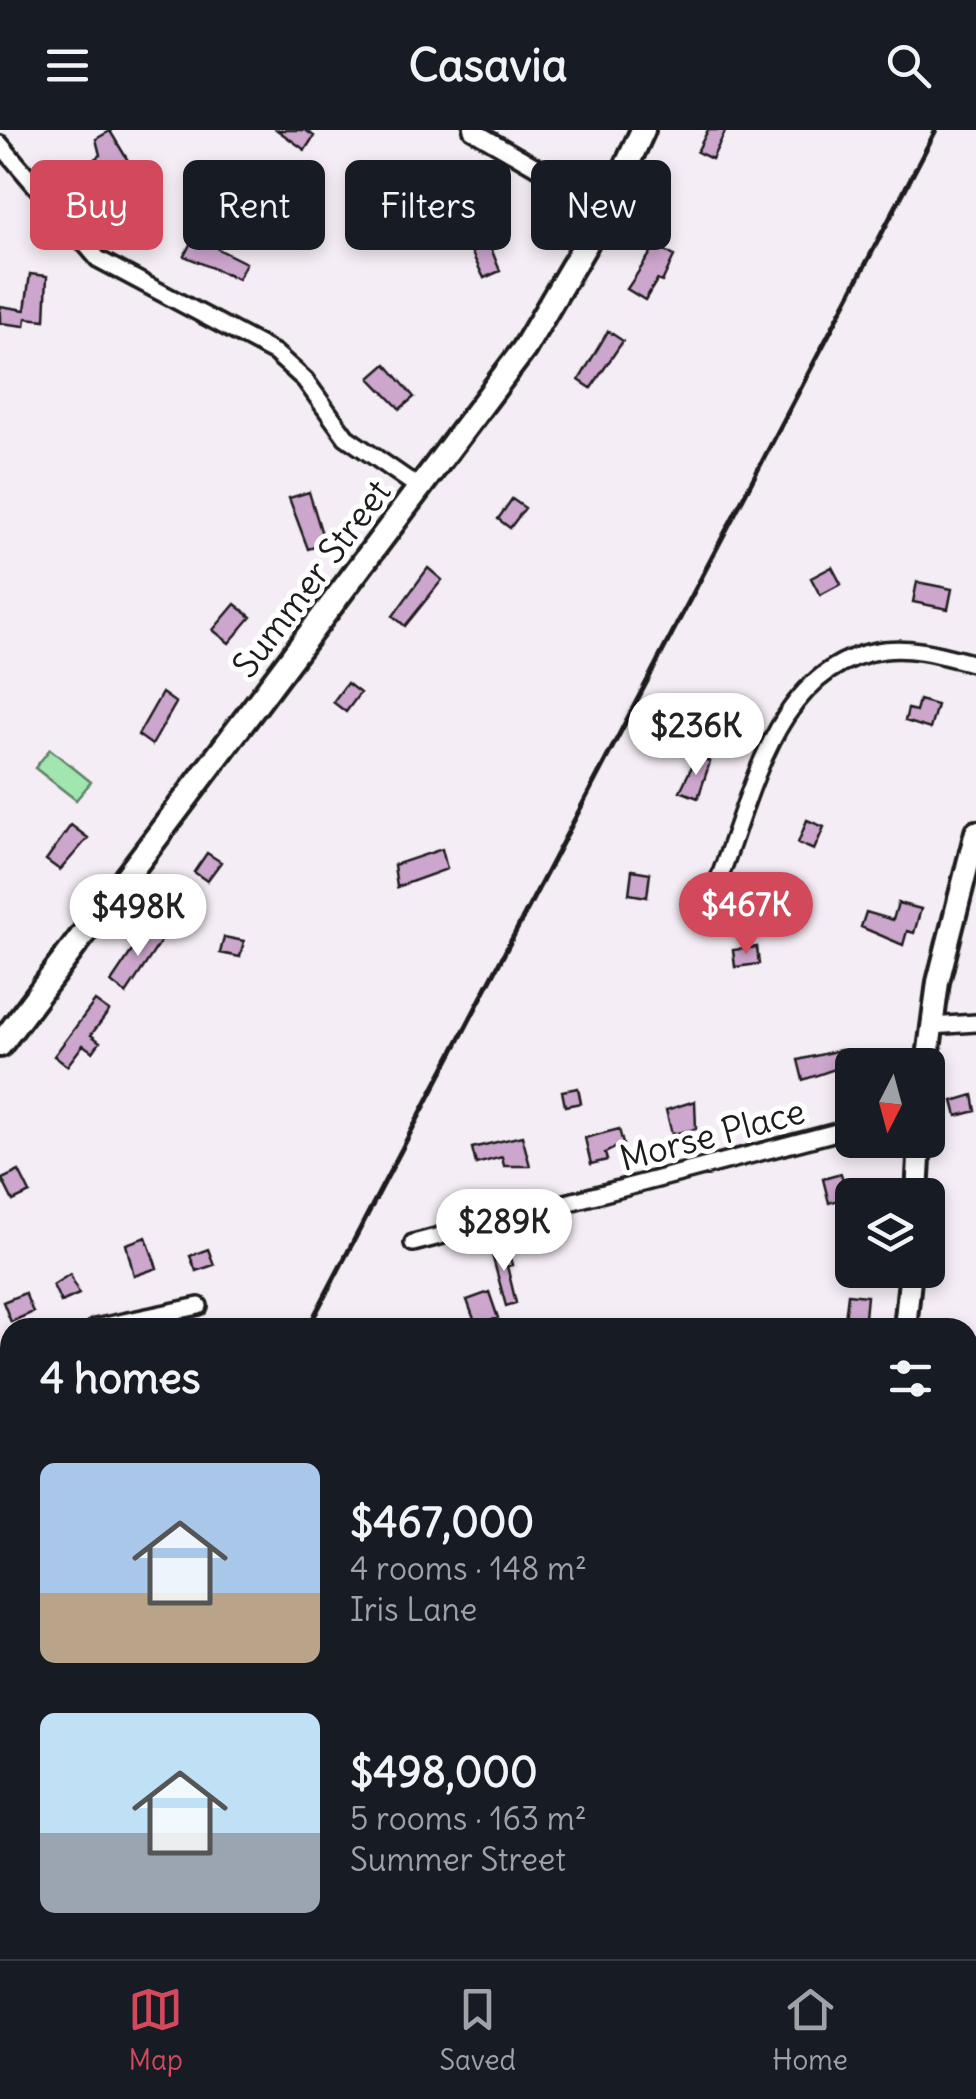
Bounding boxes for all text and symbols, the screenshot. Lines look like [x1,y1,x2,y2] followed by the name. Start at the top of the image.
[409,37,567,93] text: Casavia
[40,38,95,93] icon: menu
[881,38,936,93] icon: search
[30,160,163,250] chip: Buy
[183,160,325,250] chip: Rent
[345,160,511,250] chip: Filters
[531,160,671,250] chip: New
[222,470,400,686] street label: Summer Street
[626,693,766,778] pin: $236K
[650,705,742,746] text: $236K
[676,872,816,957] pin: $467K
[68,874,208,959] pin: $498K
[701,884,791,925] text: $467K
[92,886,184,927] text: $498K
[835,1048,945,1158] north arrow
[835,1048,945,1288] map controls
[615,1088,809,1180] street label: Morse Place
[835,1178,945,1288] button: layers
[434,1189,574,1274] pin: $289K
[458,1201,550,1242] text: $289K
[883,1351,938,1406] icon: filters
[40,1352,201,1404] text: 4 homes
[350,1496,534,1548] text: $467,000
[120,1503,240,1623] icon: home
[350,1548,587,1589] text: 4 rooms · 148 m²
[350,1589,477,1630] text: Iris Lane
[350,1746,538,1798] text: $498,000
[120,1753,240,1873] icon: home
[350,1798,587,1839] text: 5 rooms · 163 m²
[350,1839,566,1880] text: Summer Street
[128,1982,183,2078] tab: Map
[439,1982,516,2078] tab: Saved
[772,1982,848,2078] tab: Home

